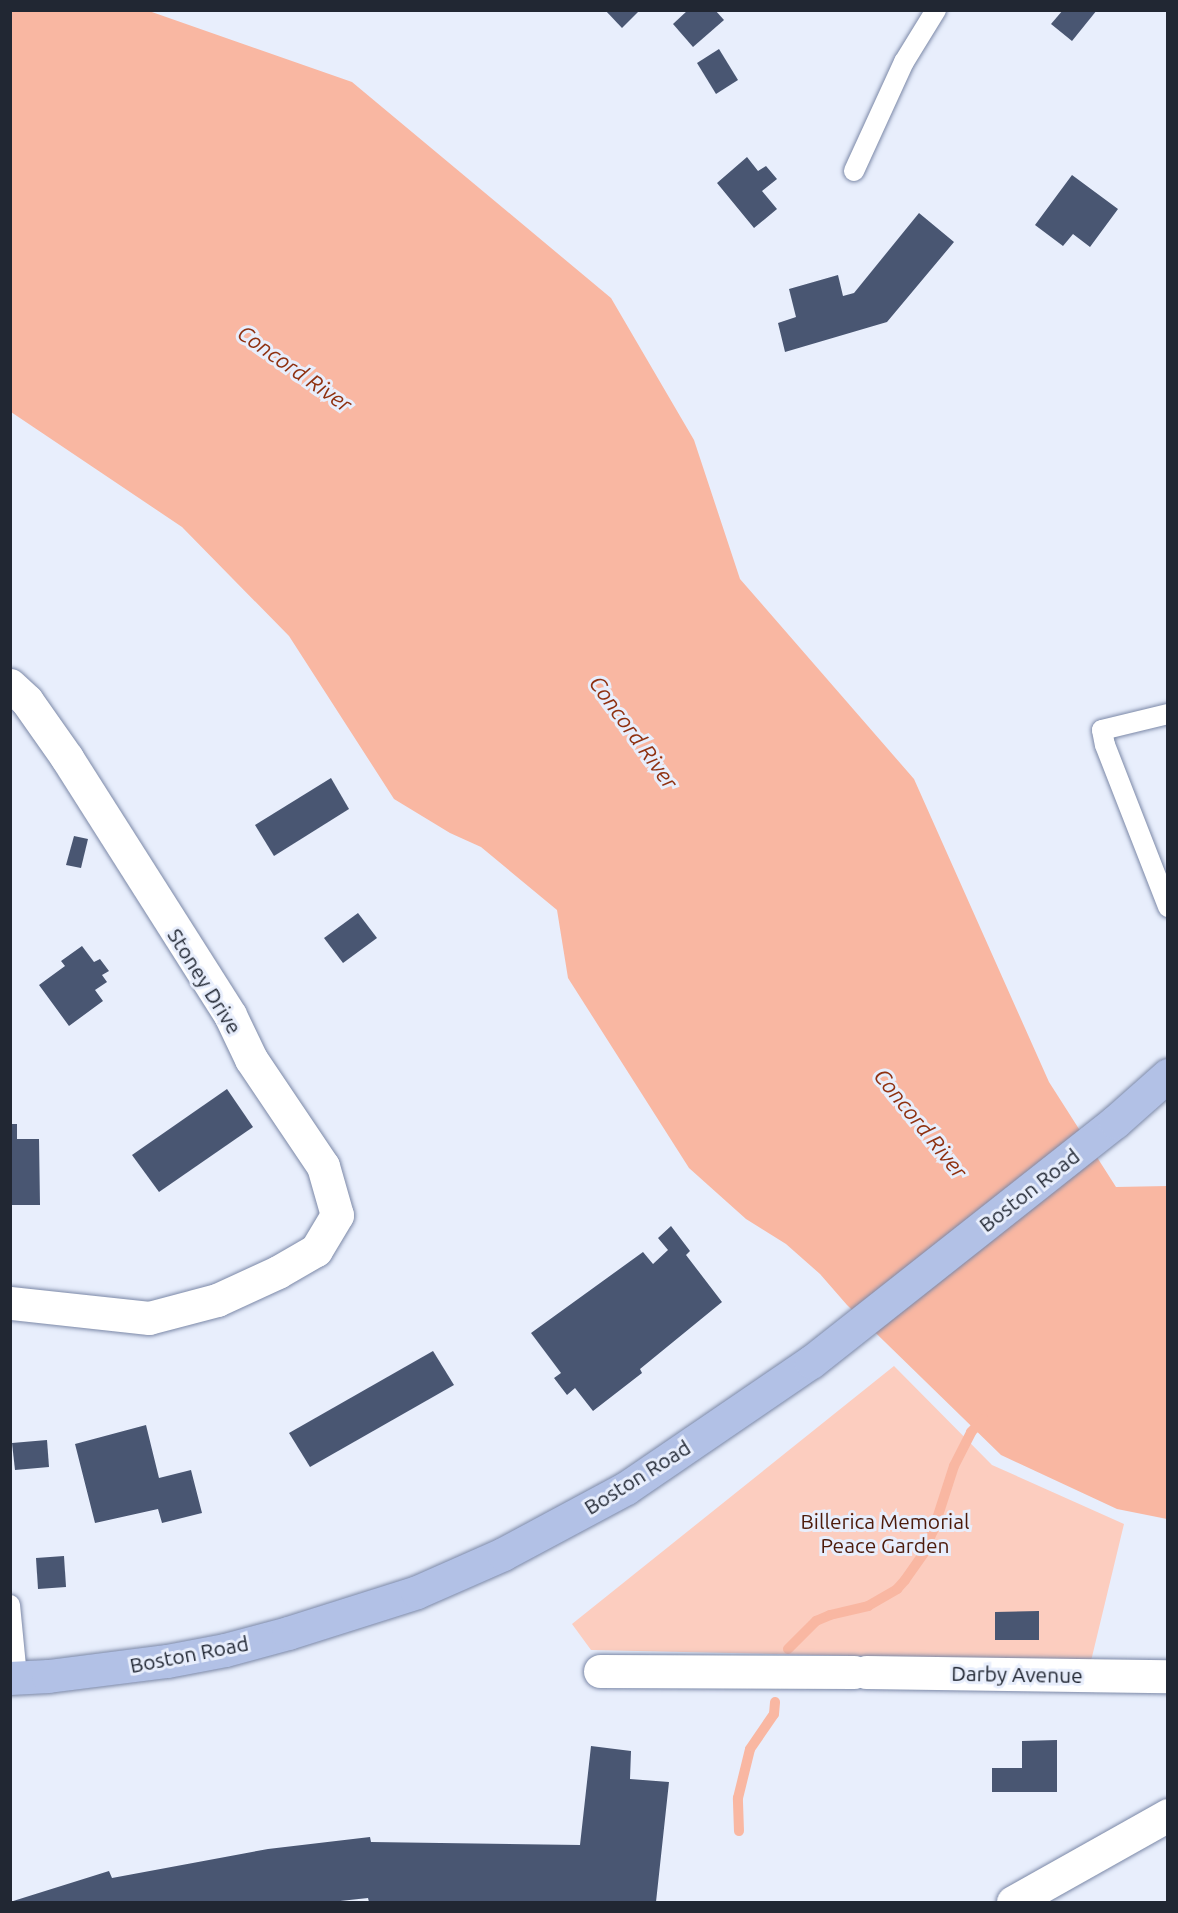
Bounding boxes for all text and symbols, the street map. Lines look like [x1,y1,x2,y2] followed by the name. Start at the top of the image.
[233,319,357,417] water label: Concord River
[584,670,684,794] water label: Concord River
[163,924,247,1038] street label: Stoney Drive
[869,1063,973,1183] water label: Concord River
[974,1143,1084,1237] street label: Boston Road
[579,1434,695,1520] street label: Boston Road
[800,1508,970,1558] park label: Billerica Memorial Peace Garden
[127,1630,251,1678] street label: Boston Road
[951,1660,1083,1688] street label: Darby Avenue

